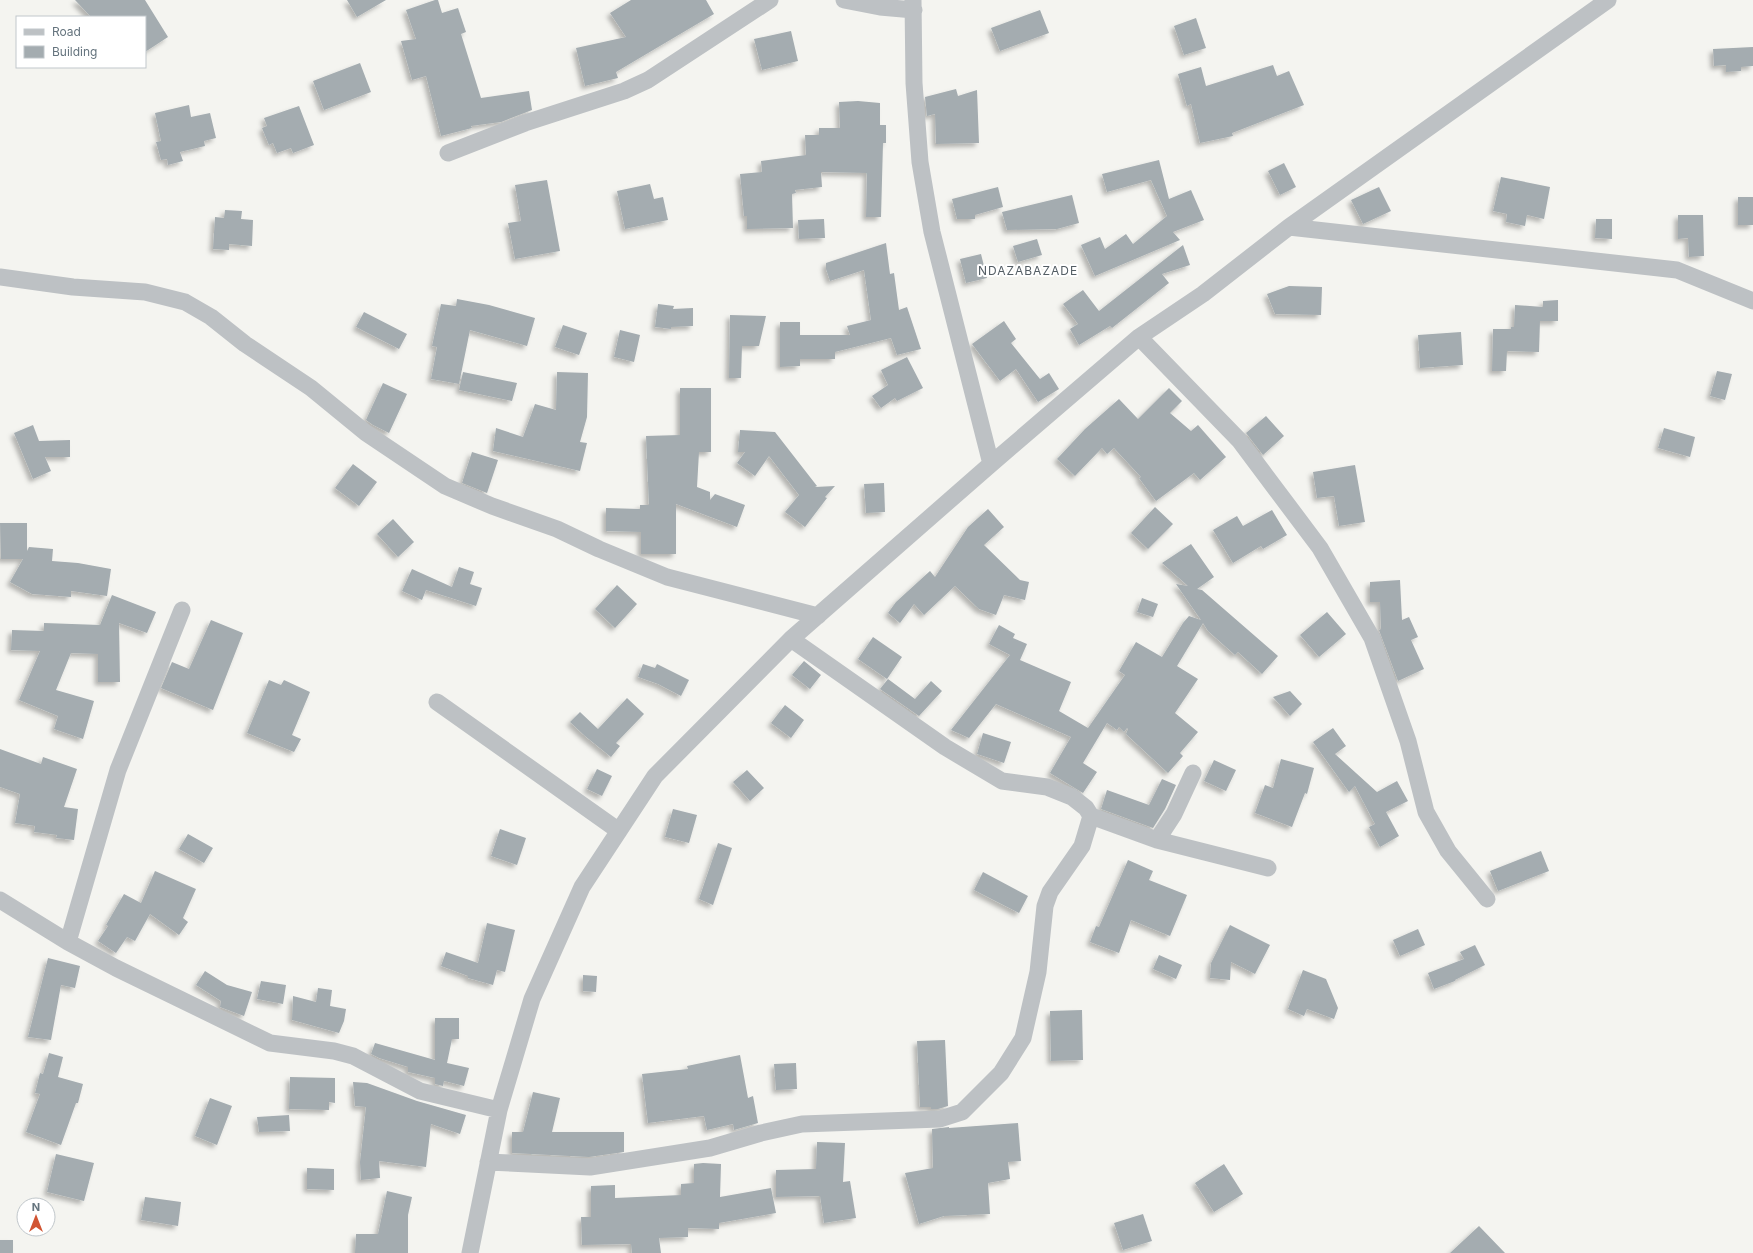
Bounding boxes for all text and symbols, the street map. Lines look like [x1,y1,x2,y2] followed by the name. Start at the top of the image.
[16,16,146,68] legend
[52,24,81,39] text: Road
[52,44,97,59] text: Building
[978,263,1078,278] district label: NDAZABAZADE
[16,1197,56,1237] north arrow
[32,1200,40,1214] text: N

